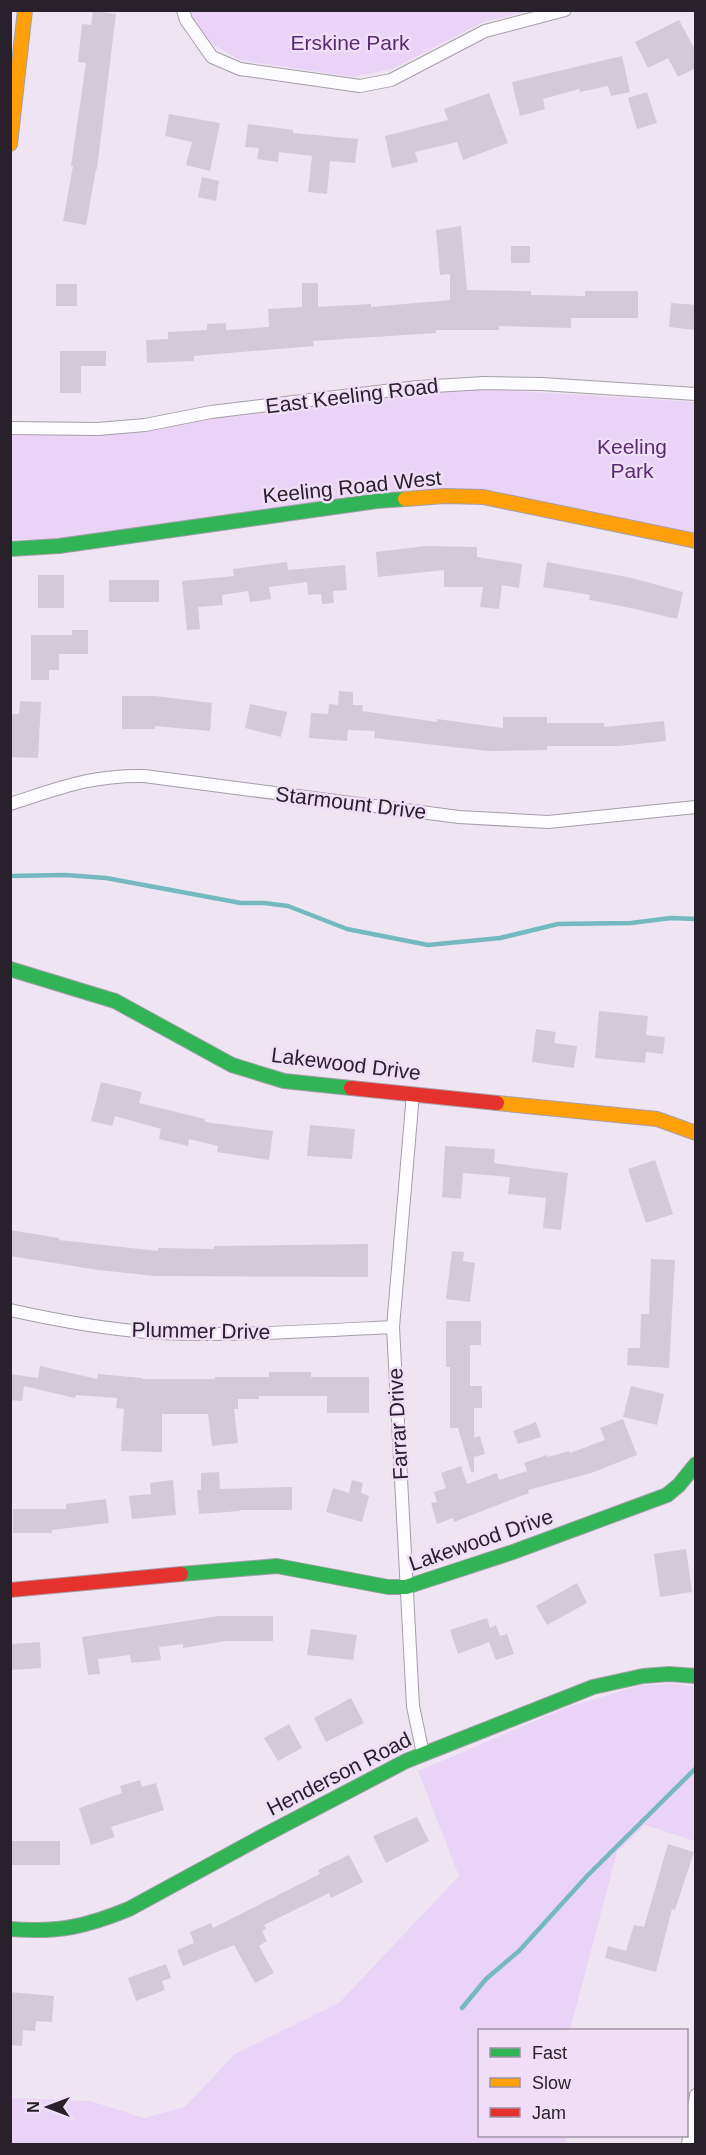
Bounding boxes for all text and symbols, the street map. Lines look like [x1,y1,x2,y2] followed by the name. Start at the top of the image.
[290,31,410,54] park label: Erskine Park
[264,373,440,418] street label: East Keeling Road
[597,435,667,482] park label: Keeling Park
[262,466,443,507] street label: Keeling Road West
[274,782,428,823] street label: Starmount Drive
[270,1043,422,1084] street label: Lakewood Drive
[131,1318,271,1343] street label: Plummer Drive
[383,1367,412,1481] street label: Farrar Drive
[406,1504,556,1575] street label: Lakewood Drive
[263,1727,415,1820] street label: Henderson Road
[478,2029,688,2137] legend
[532,2043,567,2063] text: Fast
[532,2073,572,2093] text: Slow
[18,2077,78,2137] north arrow
[25,2101,42,2113] text: N
[532,2103,566,2123] text: Jam

